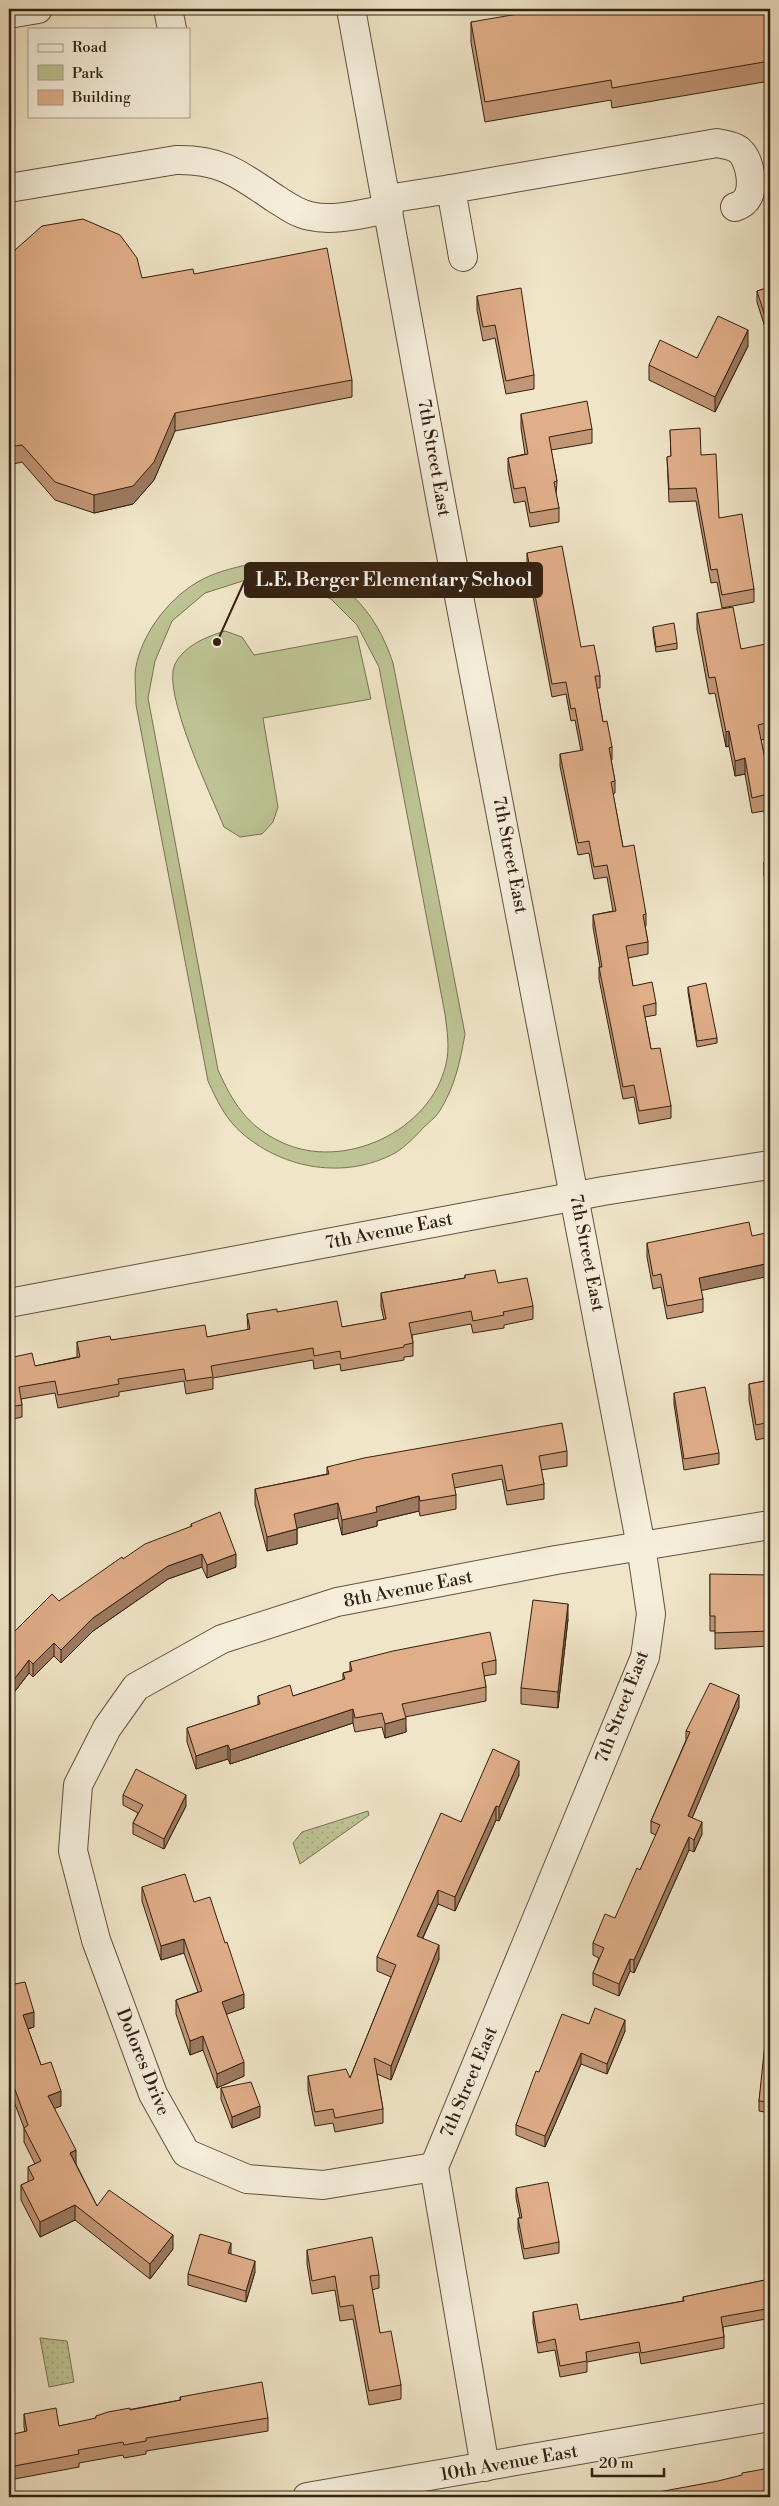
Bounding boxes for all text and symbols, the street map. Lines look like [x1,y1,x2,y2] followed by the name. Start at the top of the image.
[28,28,190,118] legend
[72,38,107,57] text: Road
[72,64,104,83] text: Park
[71,88,131,107] text: Building
[412,398,456,519] street label: 7th Street East
[245,563,542,597] callout: L.E. Berger Elementary School
[255,568,533,592] text: L.E. Berger Elementary School
[487,795,533,916] street label: 7th Street East
[564,1193,610,1314] street label: 7th Street East
[323,1207,455,1255] street label: 7th Avenue East
[341,1565,475,1613] street label: 8th Avenue East
[590,1647,654,1767] street label: 7th Street East
[111,2005,175,2119] street label: Dolores Drive
[435,2022,503,2141] street label: 7th Street East
[438,2439,580,2486] street label: 10th Avenue East
[592,2446,664,2478] scale bar
[599,2454,634,2473] text: 20 m

